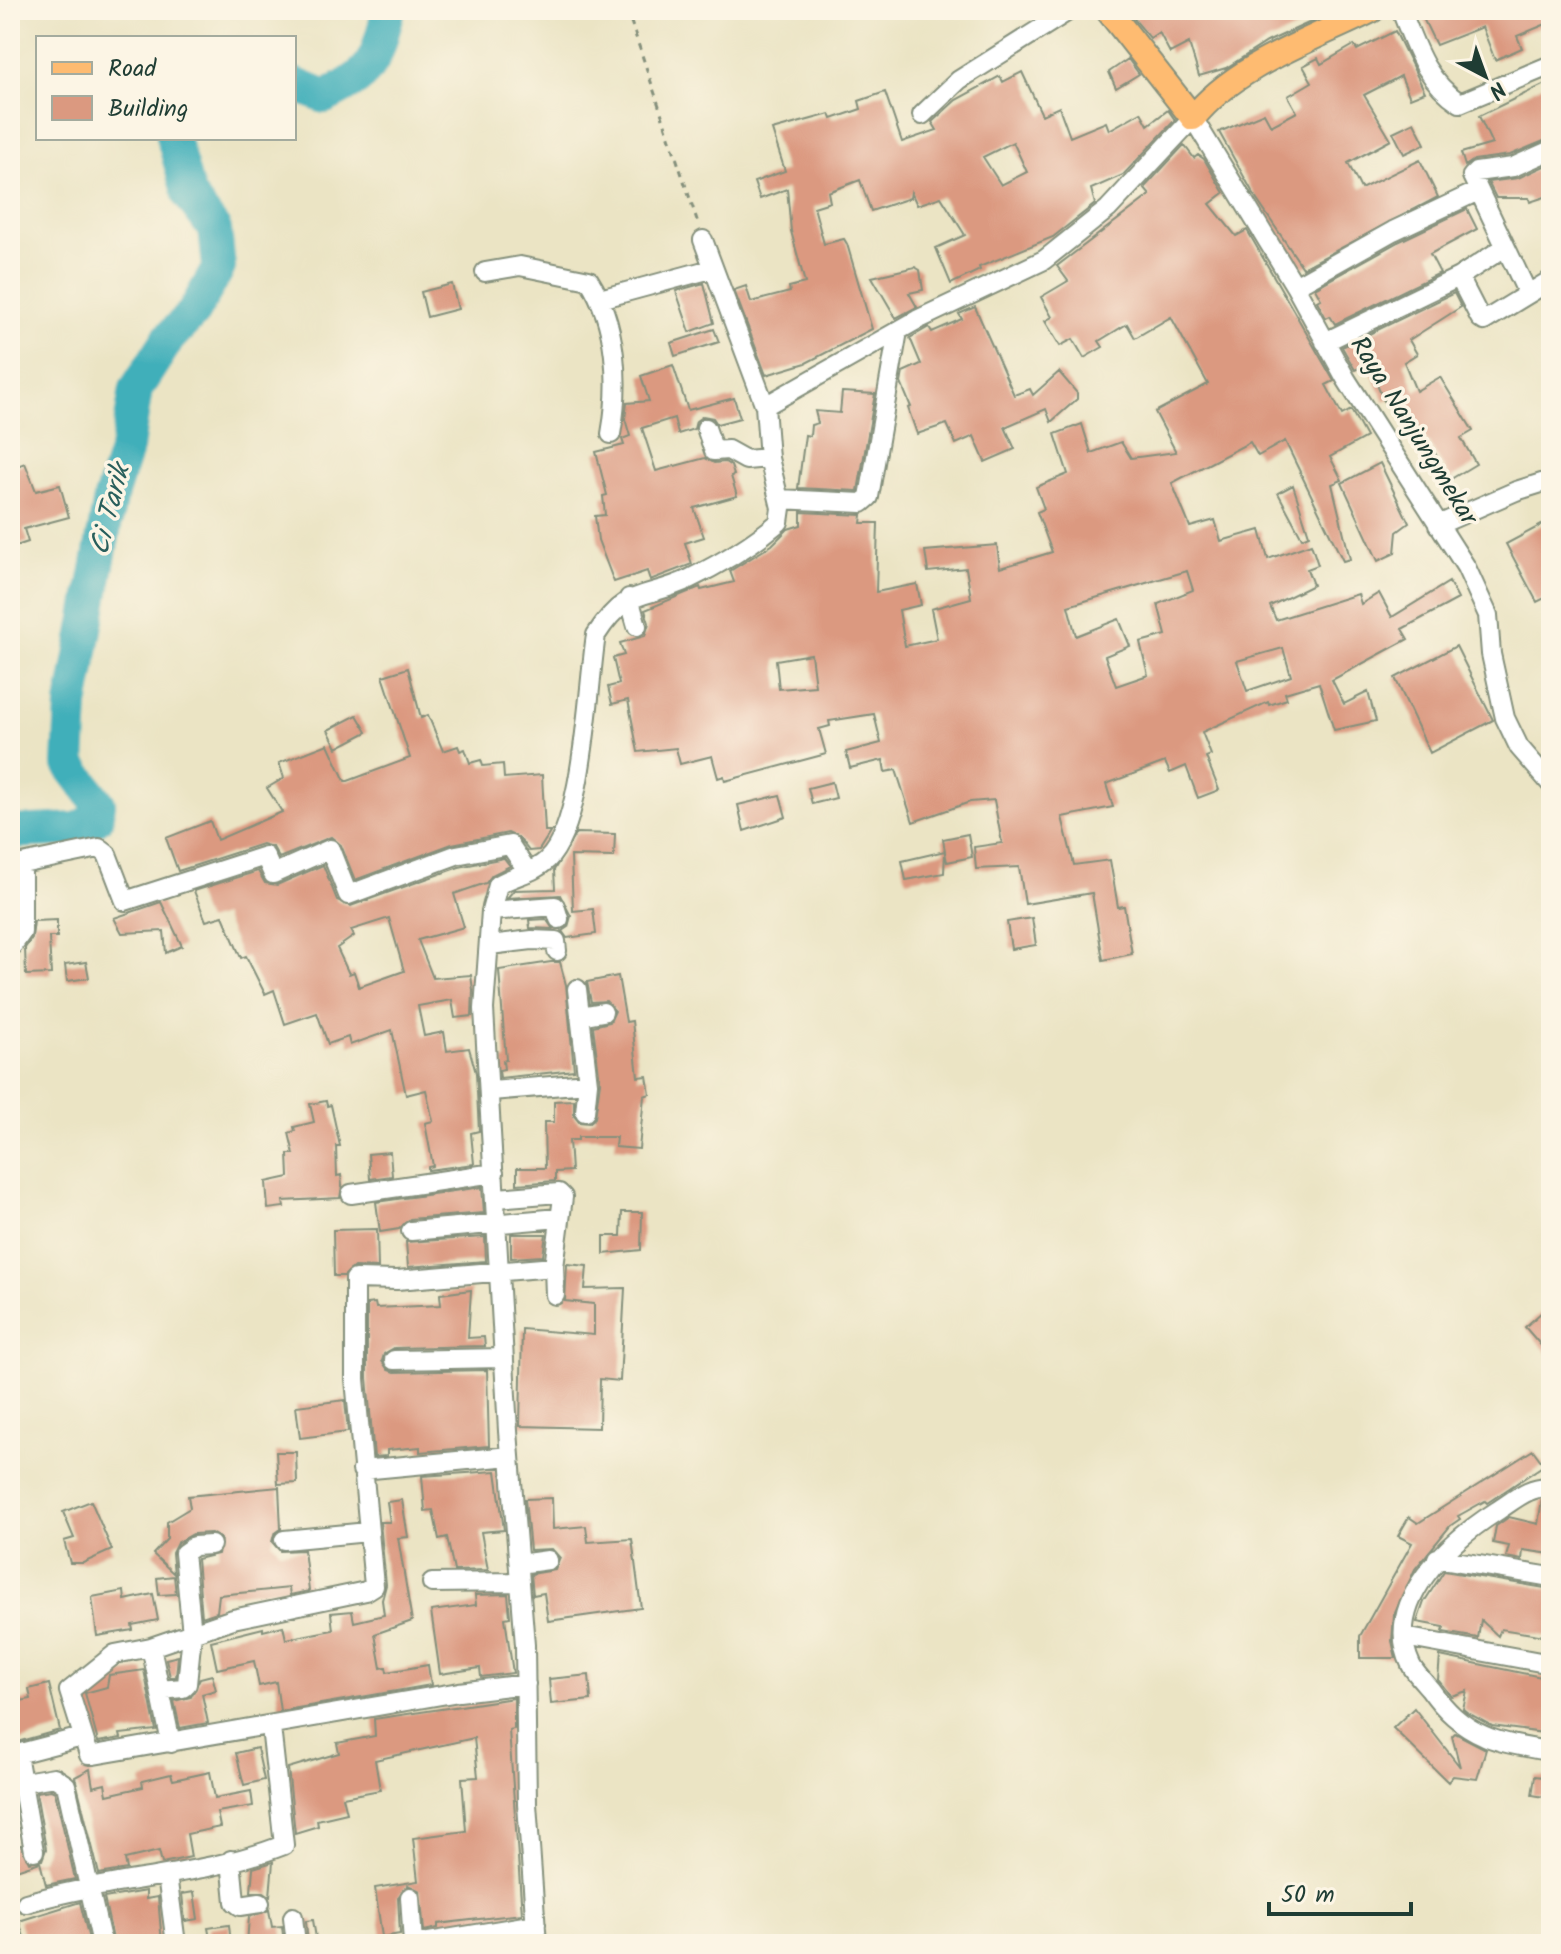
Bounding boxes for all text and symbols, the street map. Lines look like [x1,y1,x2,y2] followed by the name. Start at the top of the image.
[36,36,296,140] legend
[1445,36,1525,116] north arrow
[108,50,157,89] text: Road
[1480,71,1513,107] text: N
[108,90,188,129] text: Building
[1338,328,1489,535] street label: Raya Nanjungmekar
[78,456,145,560] water label: Ci Tarik
[1269,1866,1411,1916] scale bar
[1281,1876,1335,1915] text: 50 m

